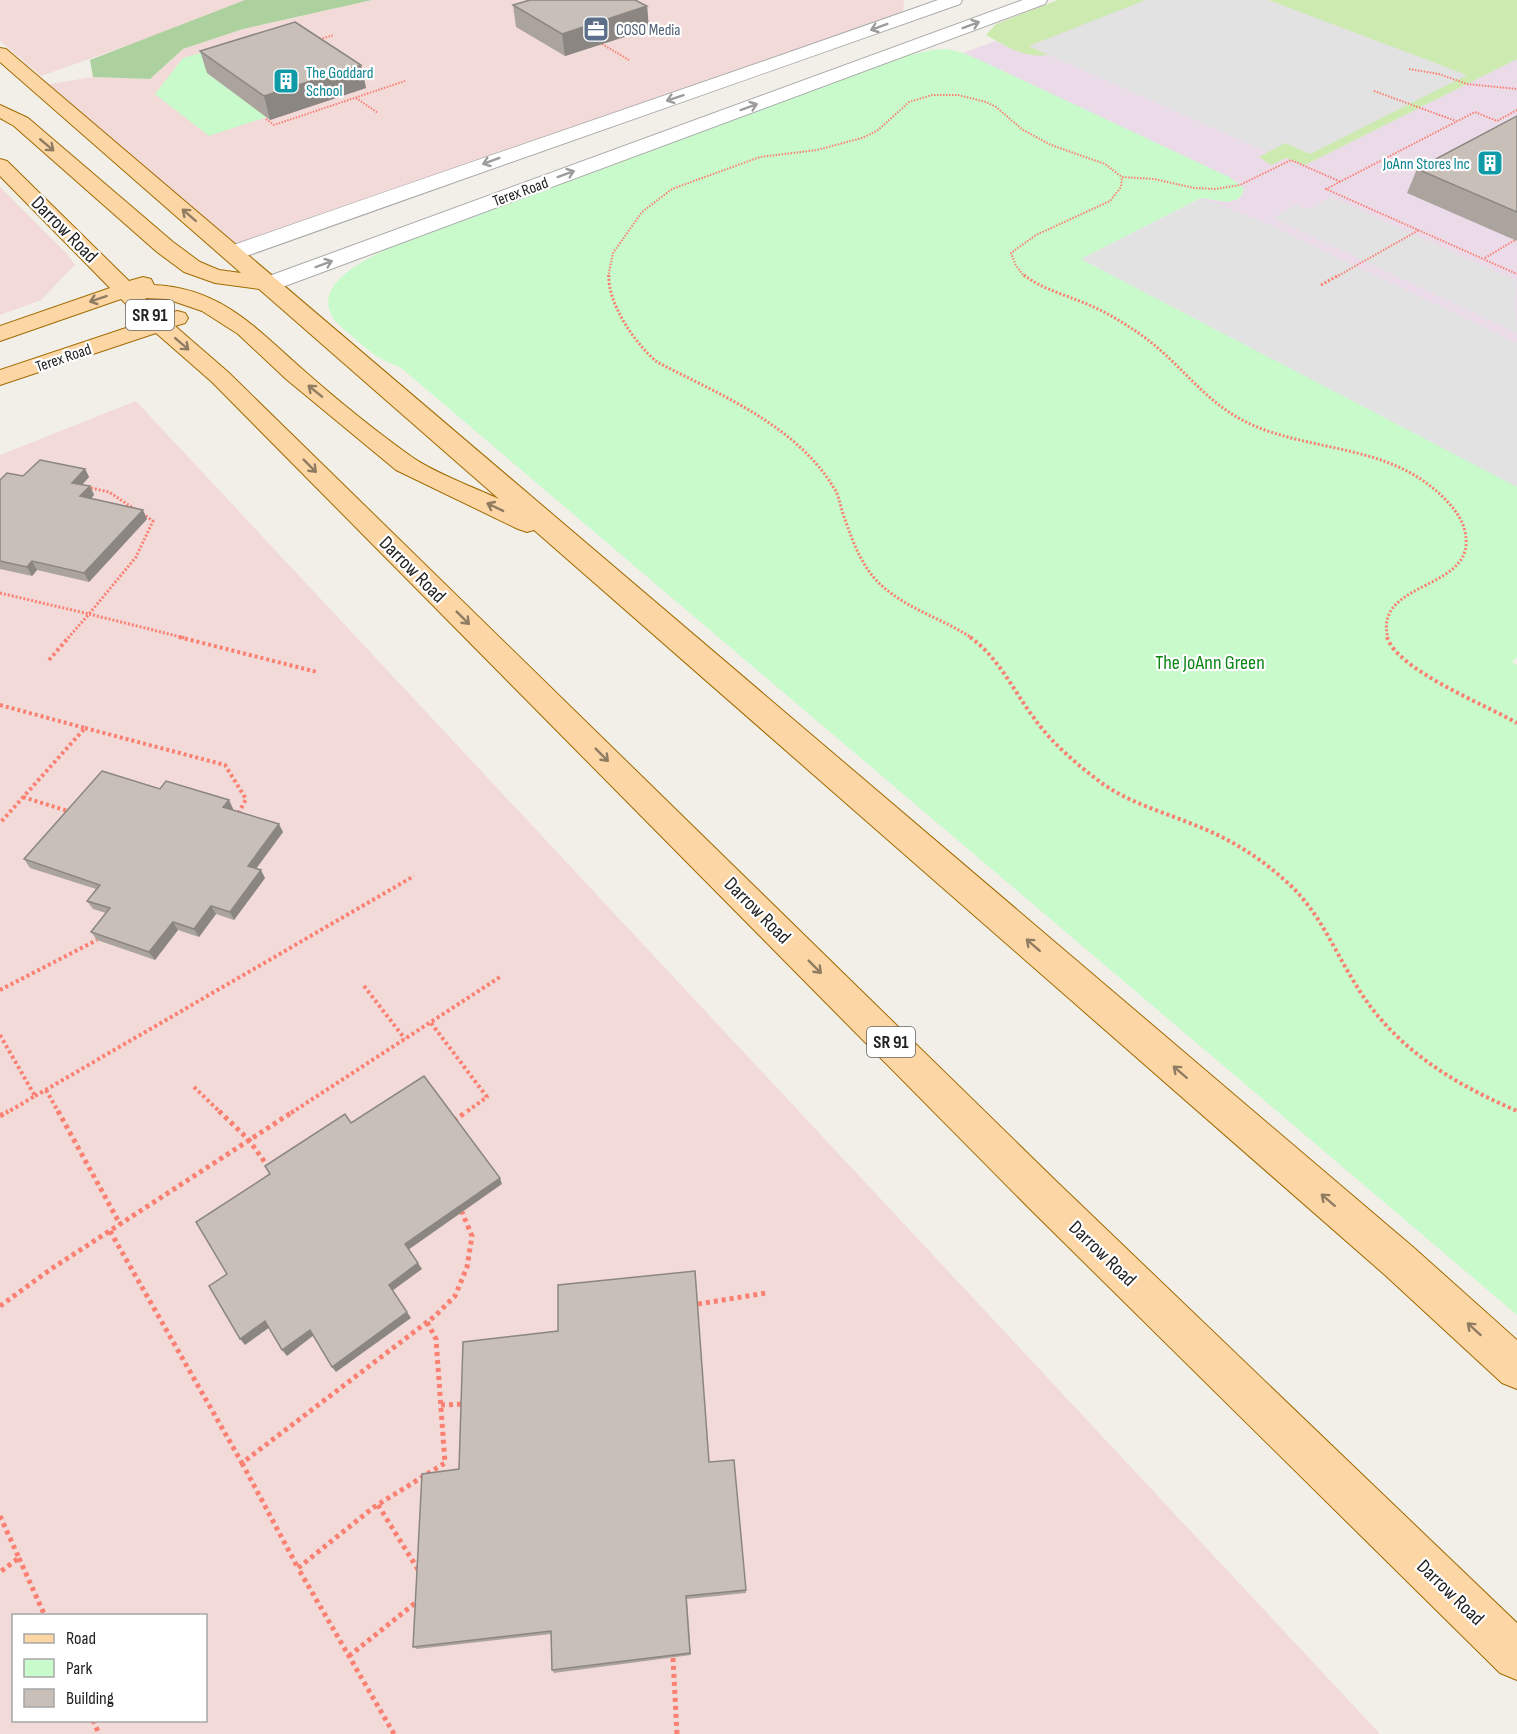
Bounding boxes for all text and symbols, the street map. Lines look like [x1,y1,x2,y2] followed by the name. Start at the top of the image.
[581,14,611,44] office icon: COSO Media
[961,19,980,30] one-way arrow
[616,21,680,40] place label: COSO Media
[870,22,889,33] one-way arrow
[306,64,373,101] place label: The Goddard School
[271,66,301,96] building icon: The Goddard School
[667,94,685,105] one-way arrow
[739,101,758,112] one-way arrow
[39,138,54,152] one-way arrow
[1475,148,1505,178] building icon: JoAnn Stores Inc
[1382,155,1470,174] place label: JoAnn Stores Inc
[482,156,501,167] one-way arrow
[556,168,575,179] one-way arrow
[490,174,551,211] street label: Terex Road
[26,191,103,268] street label: Darrow Road
[182,208,197,222] one-way arrow
[314,257,333,268] one-way arrow
[89,295,108,306] one-way arrow
[126,300,174,330] road number: SR 91
[174,337,189,351] one-way arrow
[33,340,94,377] street label: Terex Road
[307,384,323,397] one-way arrow
[302,459,317,474] one-way arrow
[486,501,504,513] one-way arrow
[374,531,451,608] street label: Darrow Road
[456,611,471,626] one-way arrow
[1155,651,1265,675] park label: The JoAnn Green
[594,748,609,763] one-way arrow
[719,872,796,949] street label: Darrow Road
[1026,938,1041,952] one-way arrow
[807,959,822,974] one-way arrow
[867,1027,915,1057] road number: SR 91
[1173,1065,1188,1079] one-way arrow
[1321,1193,1336,1207] one-way arrow
[1064,1216,1141,1292] street label: Darrow Road
[1466,1322,1481,1336] one-way arrow
[1412,1555,1489,1631] street label: Darrow Road
[12,1614,207,1722] legend
[66,1628,96,1649] text: Road
[66,1658,92,1679] text: Park
[66,1688,114,1709] text: Building

